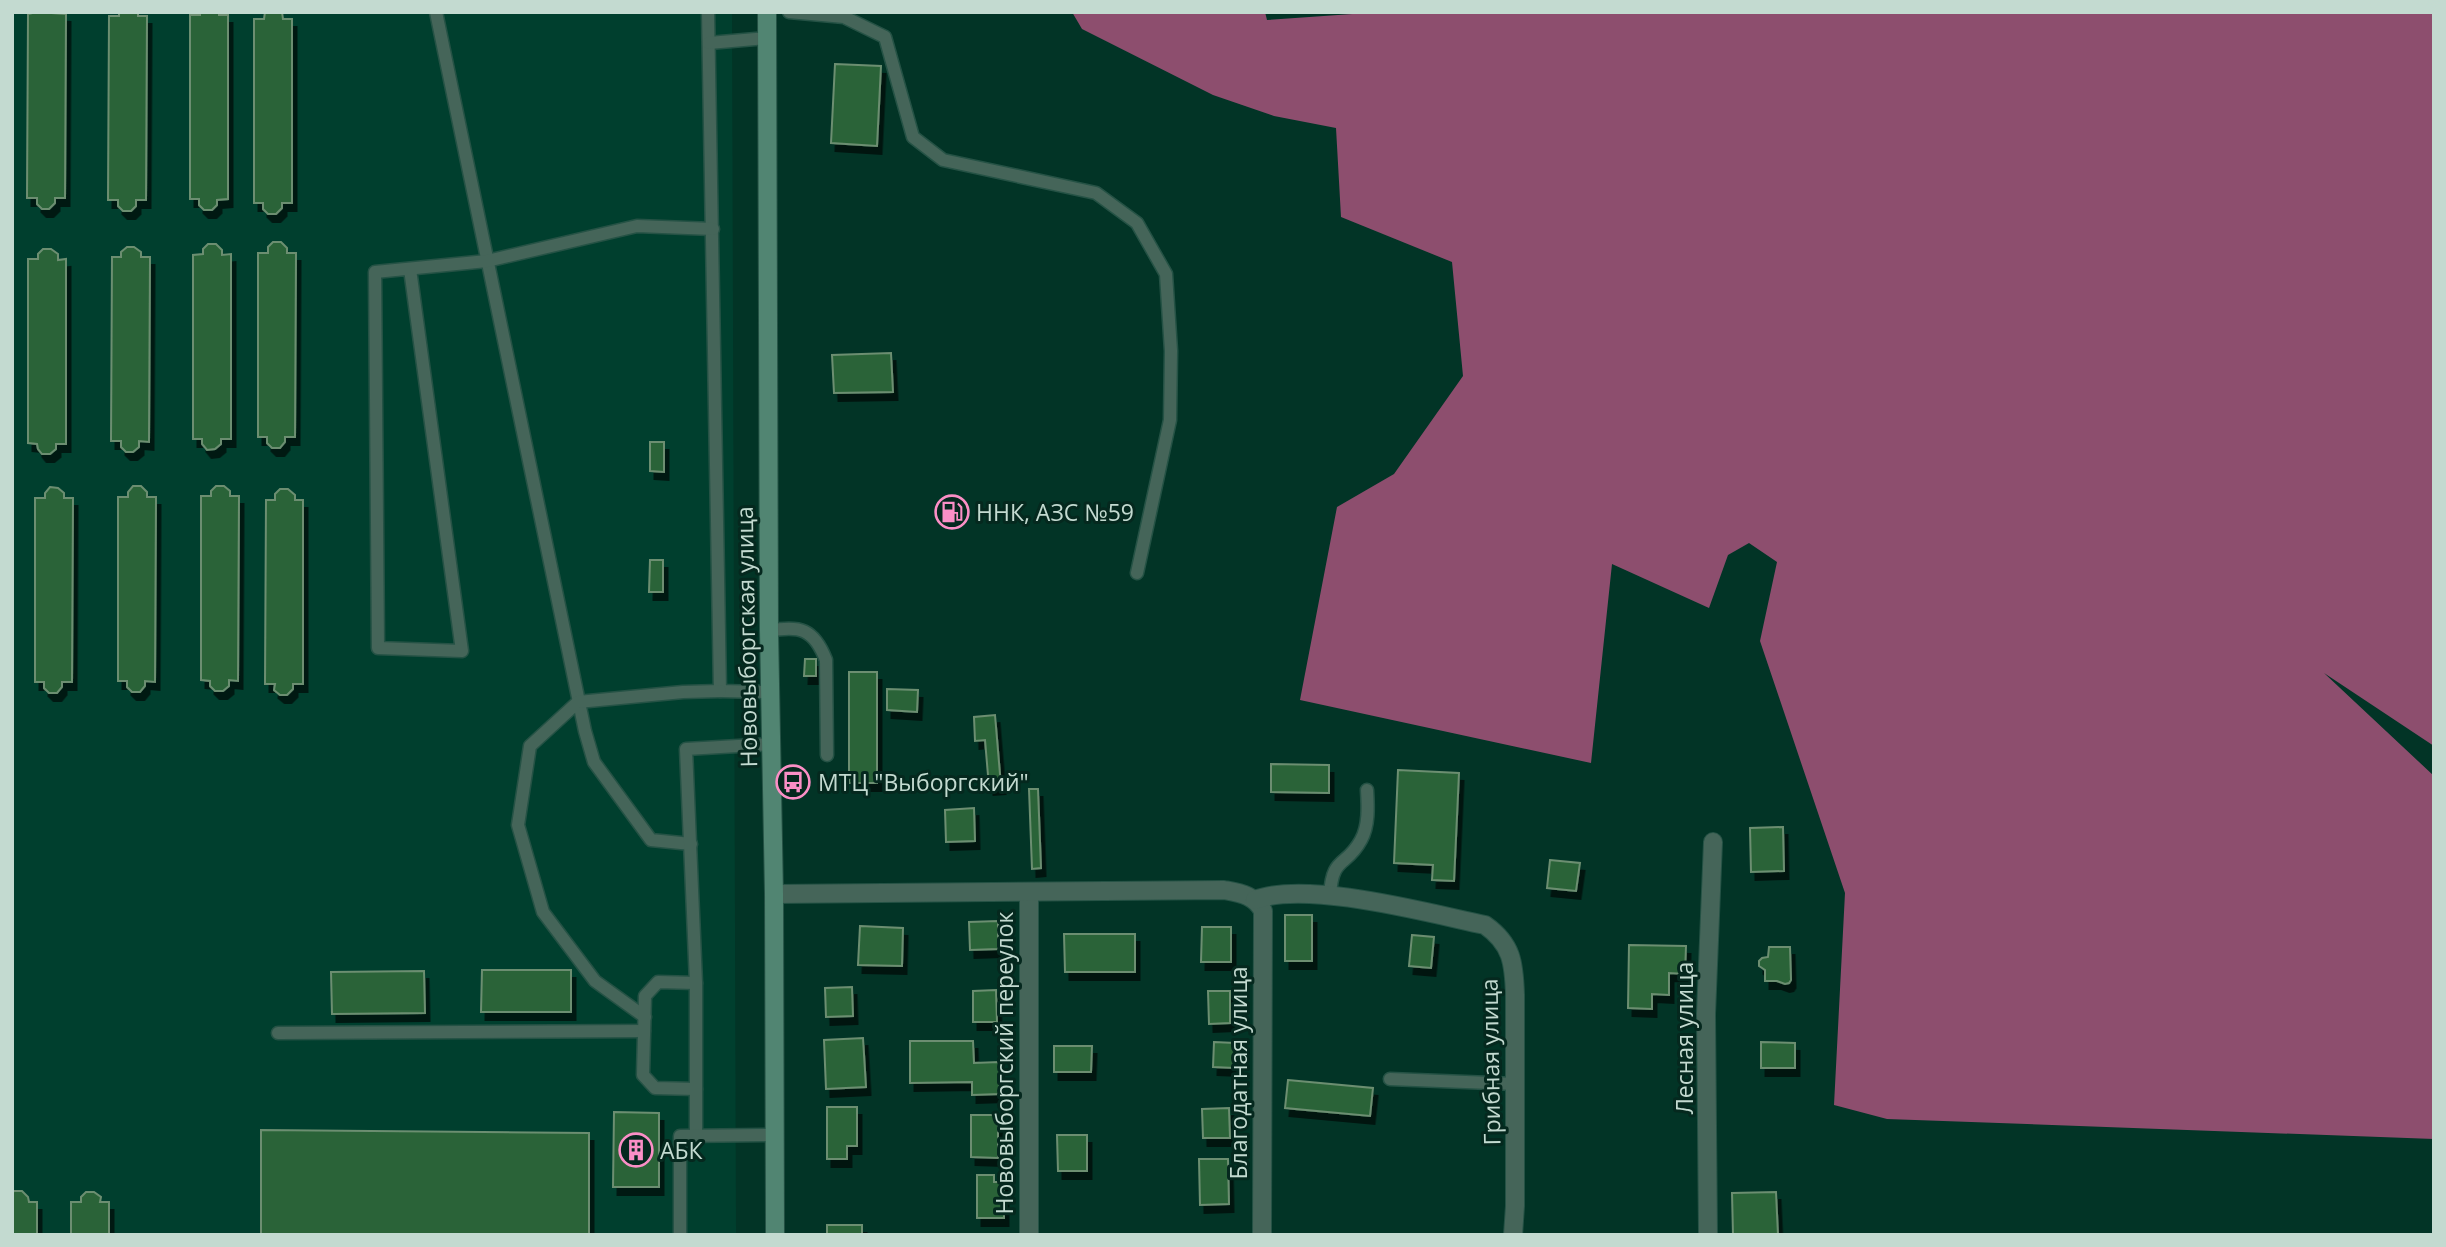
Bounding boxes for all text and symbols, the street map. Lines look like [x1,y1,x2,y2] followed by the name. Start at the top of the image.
[933,493,971,531] fuel station icon: ННК, АЗС №59
[976,496,1134,528] place label: ННК, АЗС №59
[728,506,764,768] street label: Нововыборгская улица
[774,763,812,801] bus stop icon: МТЦ "Выборгский"
[818,766,1029,798] place label: МТЦ "Выборгский"
[988,911,1020,1214] street label: Нововыборгский переулок
[1668,962,1700,1114] street label: Лесная улица
[1222,966,1254,1180] street label: Благодатная улица
[1473,978,1507,1146] street label: Грибная улица
[617,1131,655,1169] building icon: АБК
[660,1134,704,1166] place label: АБК

